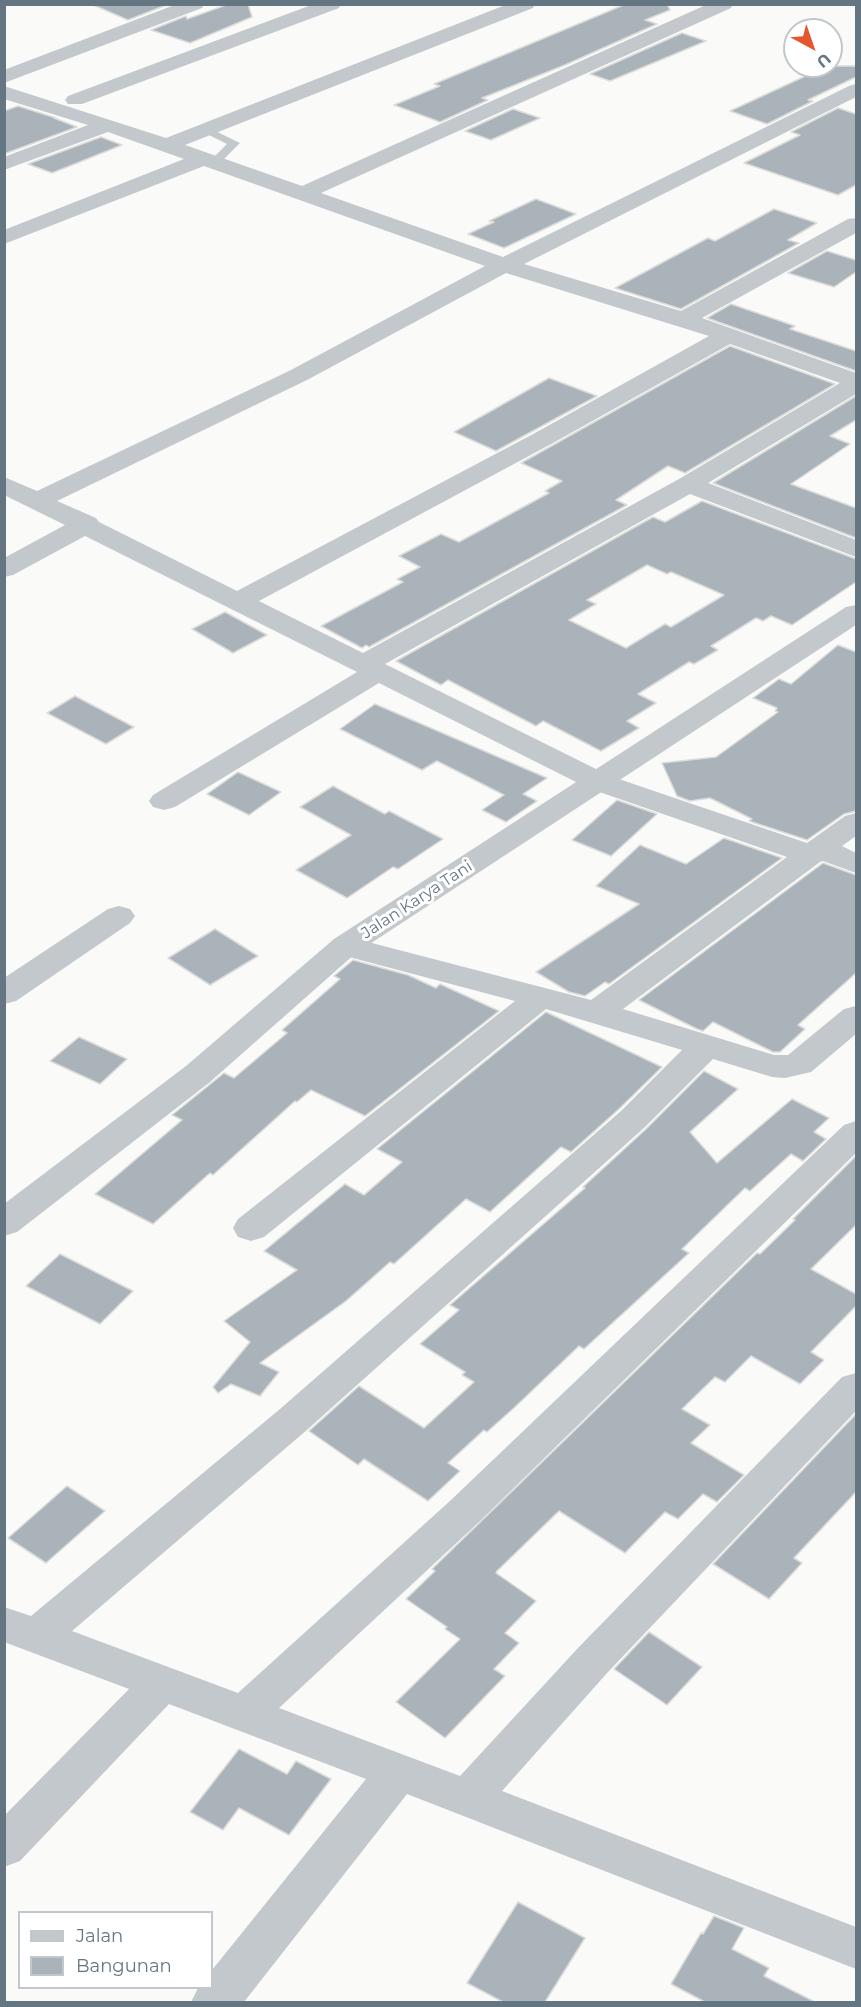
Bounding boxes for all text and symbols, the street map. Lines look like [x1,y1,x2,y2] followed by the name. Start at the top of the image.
[783,18,843,78] north arrow
[813,49,835,72] text: U
[358,857,476,943] street label: Jalan Karya Tani
[18,1911,213,1989] legend
[76,1925,123,1947] text: Jalan
[76,1955,172,1977] text: Bangunan

